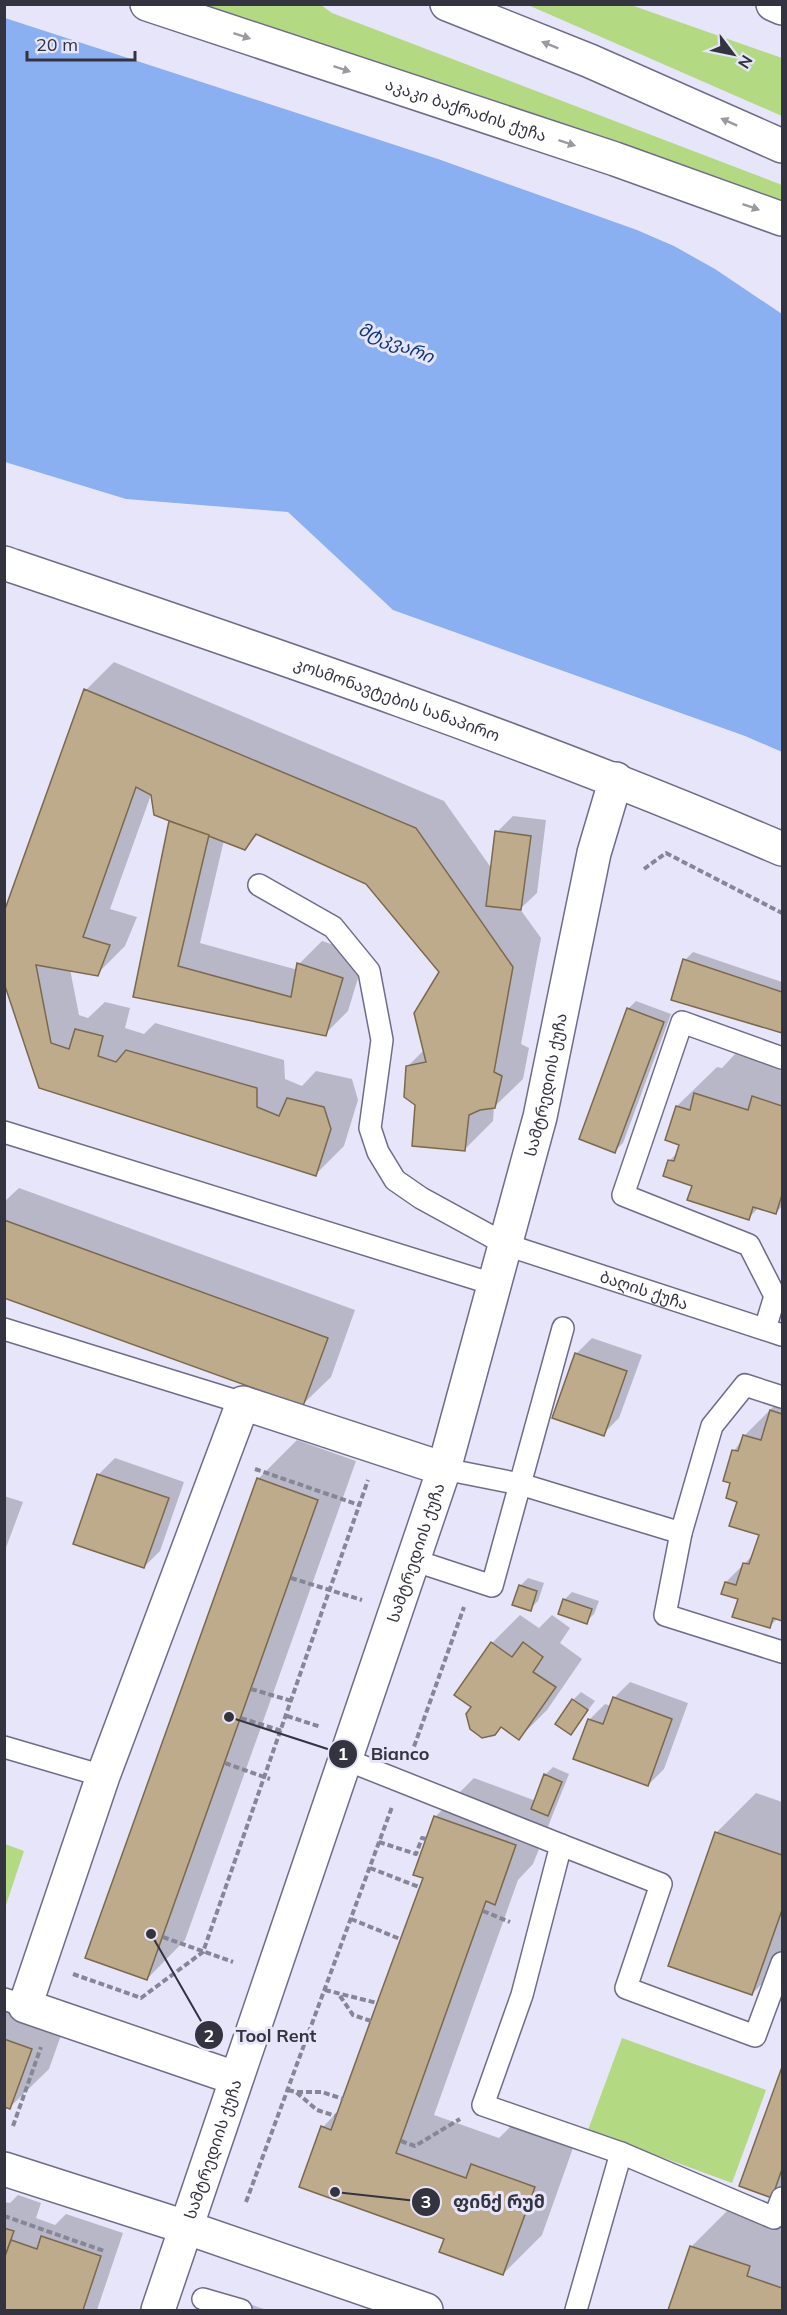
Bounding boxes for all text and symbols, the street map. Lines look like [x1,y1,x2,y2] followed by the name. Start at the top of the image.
[27,24,135,62] scale bar
[703,24,763,84] north arrow
[233,32,251,41] one-way arrow
[36,33,78,56] text: 20 m
[541,40,559,49] one-way arrow
[734,52,757,72] text: N
[333,65,351,74] one-way arrow
[383,74,549,146] street label: აკაკი ბაქრაძის ქუჩა
[720,117,738,126] one-way arrow
[558,139,576,149] one-way arrow
[742,203,760,213] one-way arrow
[355,317,438,368] water label: მტკვარი
[292,653,503,746] street label: კოსმონავტების სანაპირო
[520,1011,571,1158] street label: სამტრედიის ქუჩა
[597,1266,691,1314] street label: ბაღის ქუჩა
[383,1480,449,1625] street label: სამტრედიის ქუჩა
[328,1736,441,1772] callout: Bianco
[338,1742,348,1765] text: 1
[371,1742,429,1765] text: Bianco
[194,2017,328,2053] callout: Tool Rent
[204,2024,214,2047] text: 2
[236,2024,316,2047] text: Tool Rent
[180,2077,246,2221] street label: სამტრედიის ქუჩა
[411,2184,557,2220] callout: ფინქ რუმ
[421,2190,431,2213] text: 3
[453,2190,545,2213] text: ფინქ რუმ

